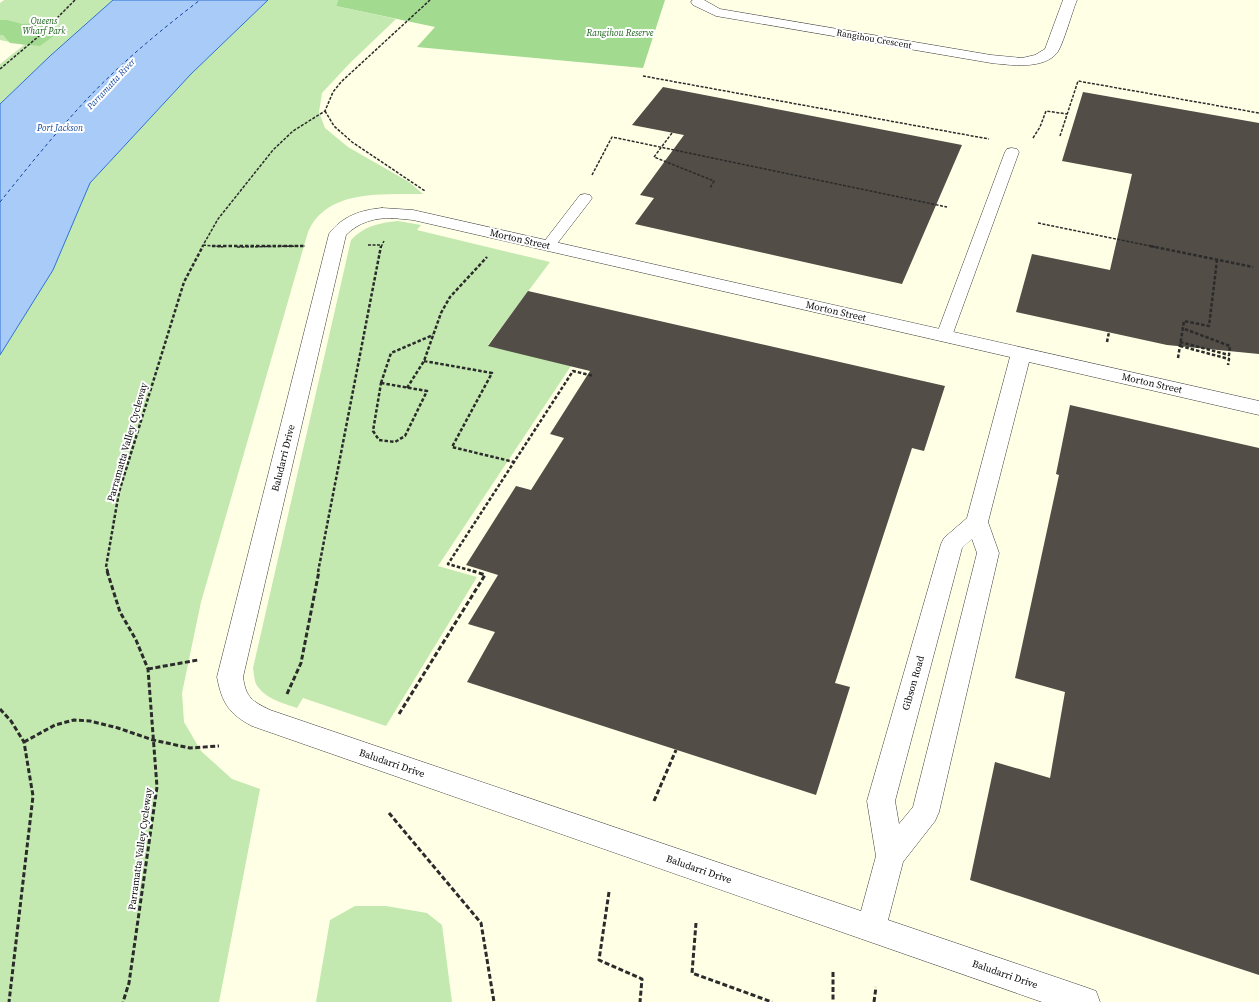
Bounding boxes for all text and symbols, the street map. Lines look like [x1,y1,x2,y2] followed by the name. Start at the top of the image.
[22,15,66,37] park label: Queens Wharf Park
[836,26,913,52] street label: Rangihou Crescent
[585,27,654,39] park label: Rangihou Reserve
[84,56,138,113] water label: Parramatta River
[36,122,83,134] water label: Port Jackson
[488,226,552,252] street label: Morton Street
[804,298,868,324] street label: Morton Street
[1120,370,1184,396] street label: Morton Street
[104,380,150,503] street label: Parramatta Valley Cycleway
[268,423,298,493] street label: Baludarri Drive
[899,654,927,712] street label: Gibson Road
[358,746,426,780] street label: Baludarri Drive
[125,786,155,911] street label: Parramatta Valley Cycleway
[665,852,733,886] street label: Baludarri Drive
[971,957,1039,991] street label: Baludarri Drive

